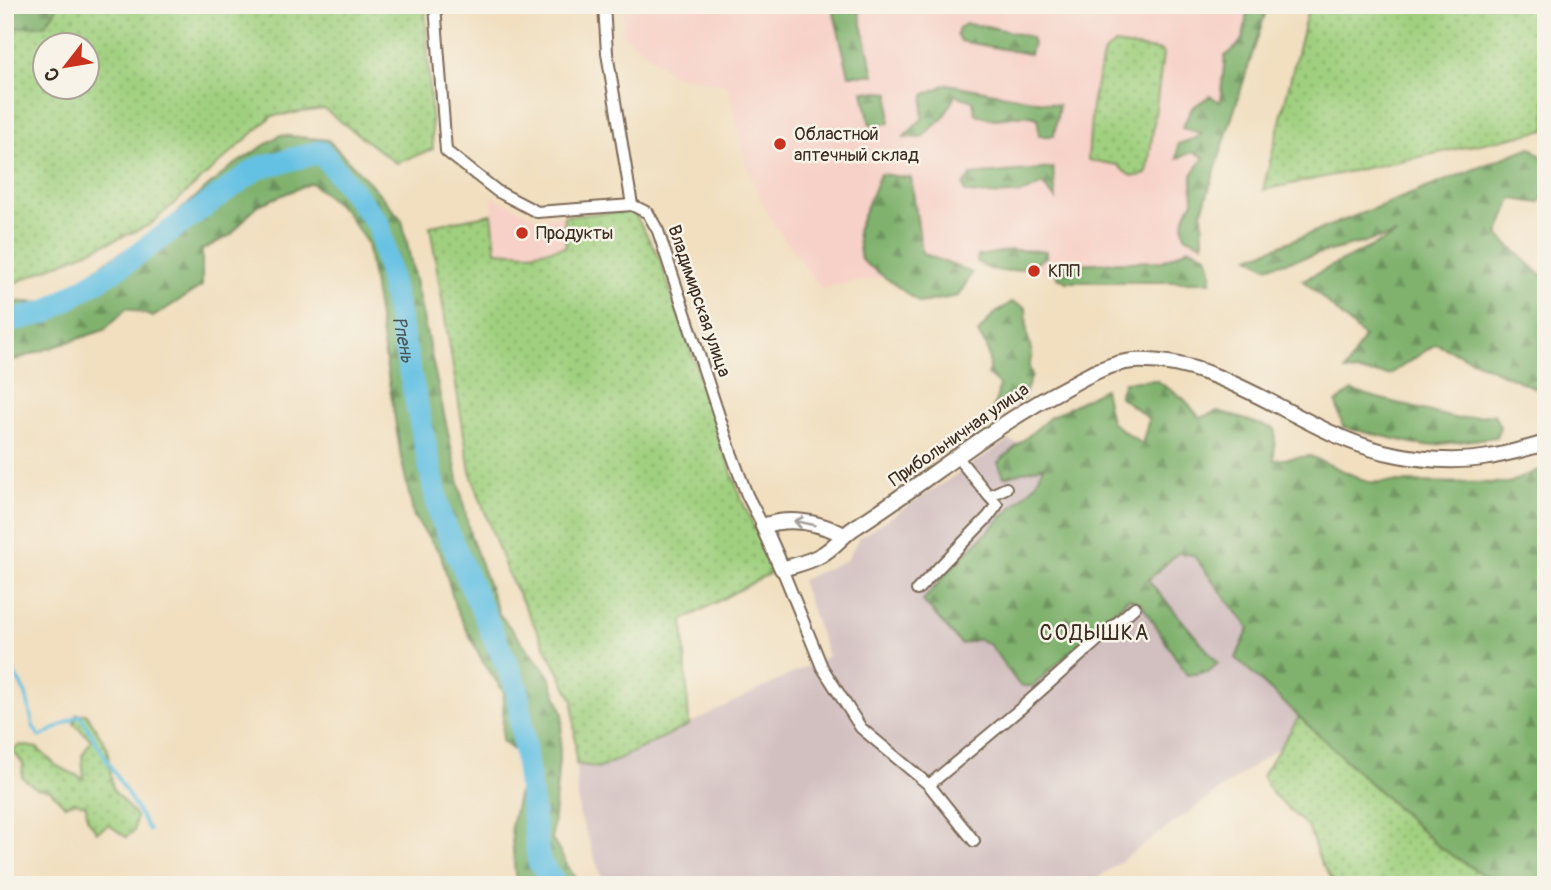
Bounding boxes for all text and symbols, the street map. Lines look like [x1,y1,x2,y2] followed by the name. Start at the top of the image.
[32,32,102,102] north arrow
[39,63,66,85] text: С
[794,123,919,167] place label: Областной аптечный склад
[772,136,788,152] marker: Областной аптечный склад
[536,222,613,245] place label: Продукты
[662,222,736,380] street label: Владимирская улица
[514,225,530,241] marker: Продукты
[1048,260,1080,283] place label: КПП
[1026,263,1042,279] marker: КПП
[387,314,420,365] water label: Рпень
[885,378,1033,492] street label: Прибольничная улица
[793,515,816,529] one-way arrow
[1040,620,1150,647] district label: СОДЫШКА

